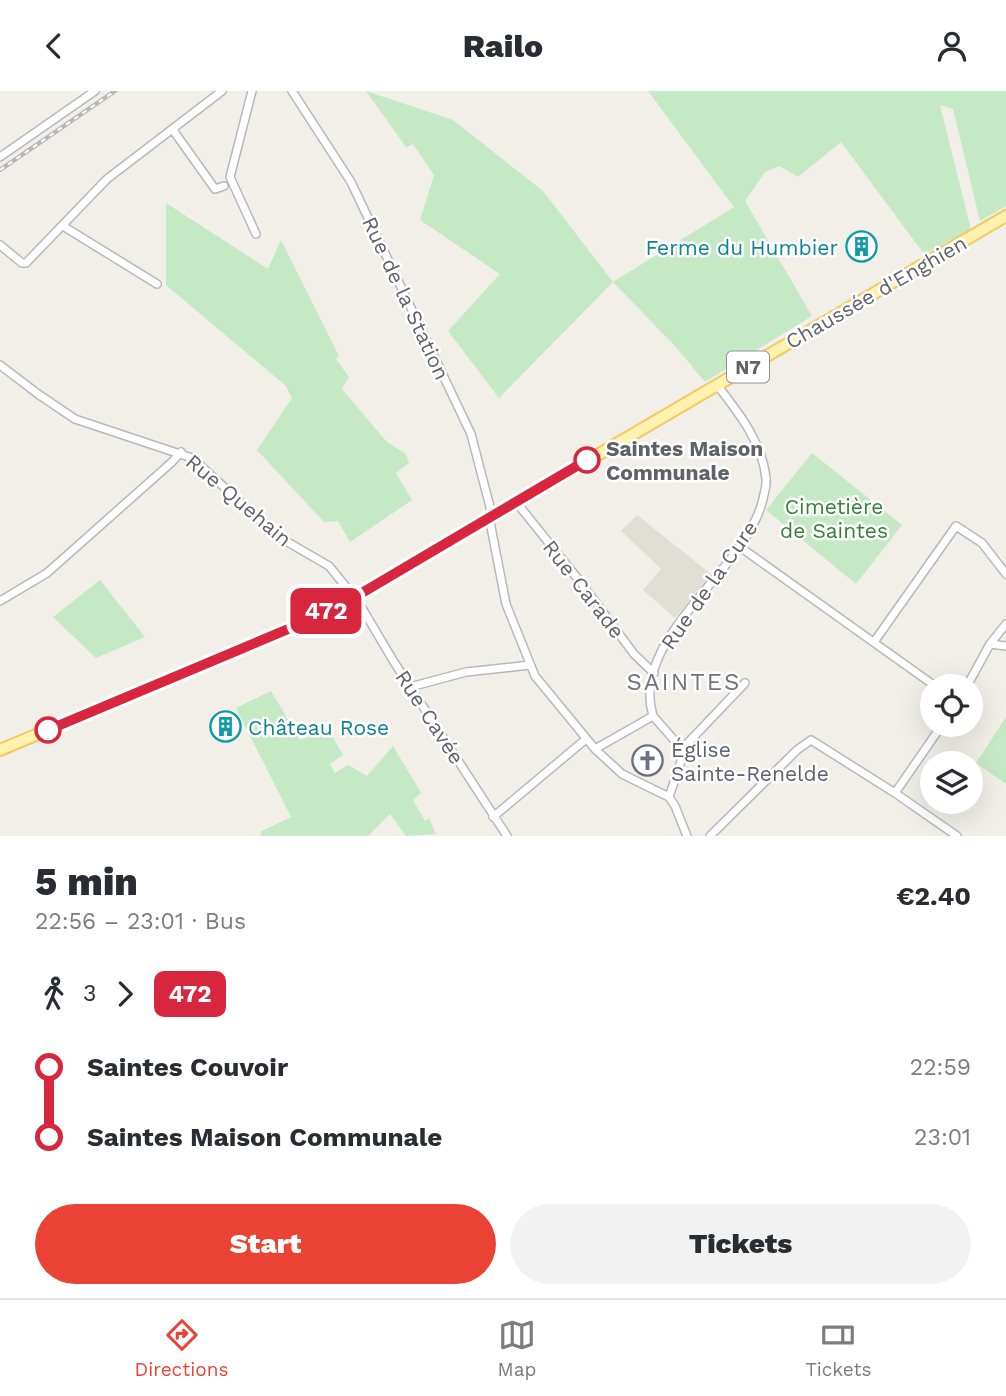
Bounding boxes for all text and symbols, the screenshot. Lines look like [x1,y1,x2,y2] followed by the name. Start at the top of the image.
[35,27,73,65] icon: back
[463,27,543,65] text: Railo
[933,27,971,65] icon: person
[357,212,455,384] street label: Rue de la Station
[781,230,971,354] street label: Chaussée d'Enghien
[844,230,878,264] building icon: Ferme du Humbier
[645,235,838,260] place label: Ferme du Humbier
[727,351,769,383] road number: N7
[606,436,763,485] place label: Saintes Maison Communale
[574,447,600,473] marker: Saintes Maison Communale
[181,449,297,551] street label: Rue Quehain
[780,494,888,543] park label: Cimetière de Saintes
[655,516,763,654] street label: Rue de la Cure
[538,535,630,643] street label: Rue Carade
[286,588,366,634] line badge: 472
[304,597,348,625] text: 472
[390,665,470,769] street label: Rue Cavée
[627,668,741,696] district label: SAINTES
[920,674,983,814] map controls
[920,674,983,737] button: locate
[208,710,242,744] building icon: Château Rose
[248,715,389,740] place label: Château Rose
[35,717,61,743] unlabelled marker
[671,737,829,786] place label: Église Sainte-Renelde
[631,744,665,778] church icon: Église Sainte-Renelde
[920,751,983,814] button: layers
[35,860,138,904] text: 5 min
[896,881,971,911] text: €2.40
[35,908,246,935] text: 22:56 – 23:01 · Bus
[35,975,73,1013] icon: walk
[106,975,144,1013] icon: forward
[83,980,96,1007] text: 3
[168,980,212,1008] text: 472
[87,1052,288,1082] text: Saintes Couvoir
[910,1054,971,1081] text: 22:59
[87,1122,442,1152] text: Saintes Maison Communale
[914,1124,971,1151] text: 23:01
[35,1204,496,1284] button: Start
[510,1204,971,1284] button: Tickets
[135,1316,228,1381] tab: Directions
[498,1316,536,1381] tab: Map
[805,1316,871,1381] tab: Tickets

